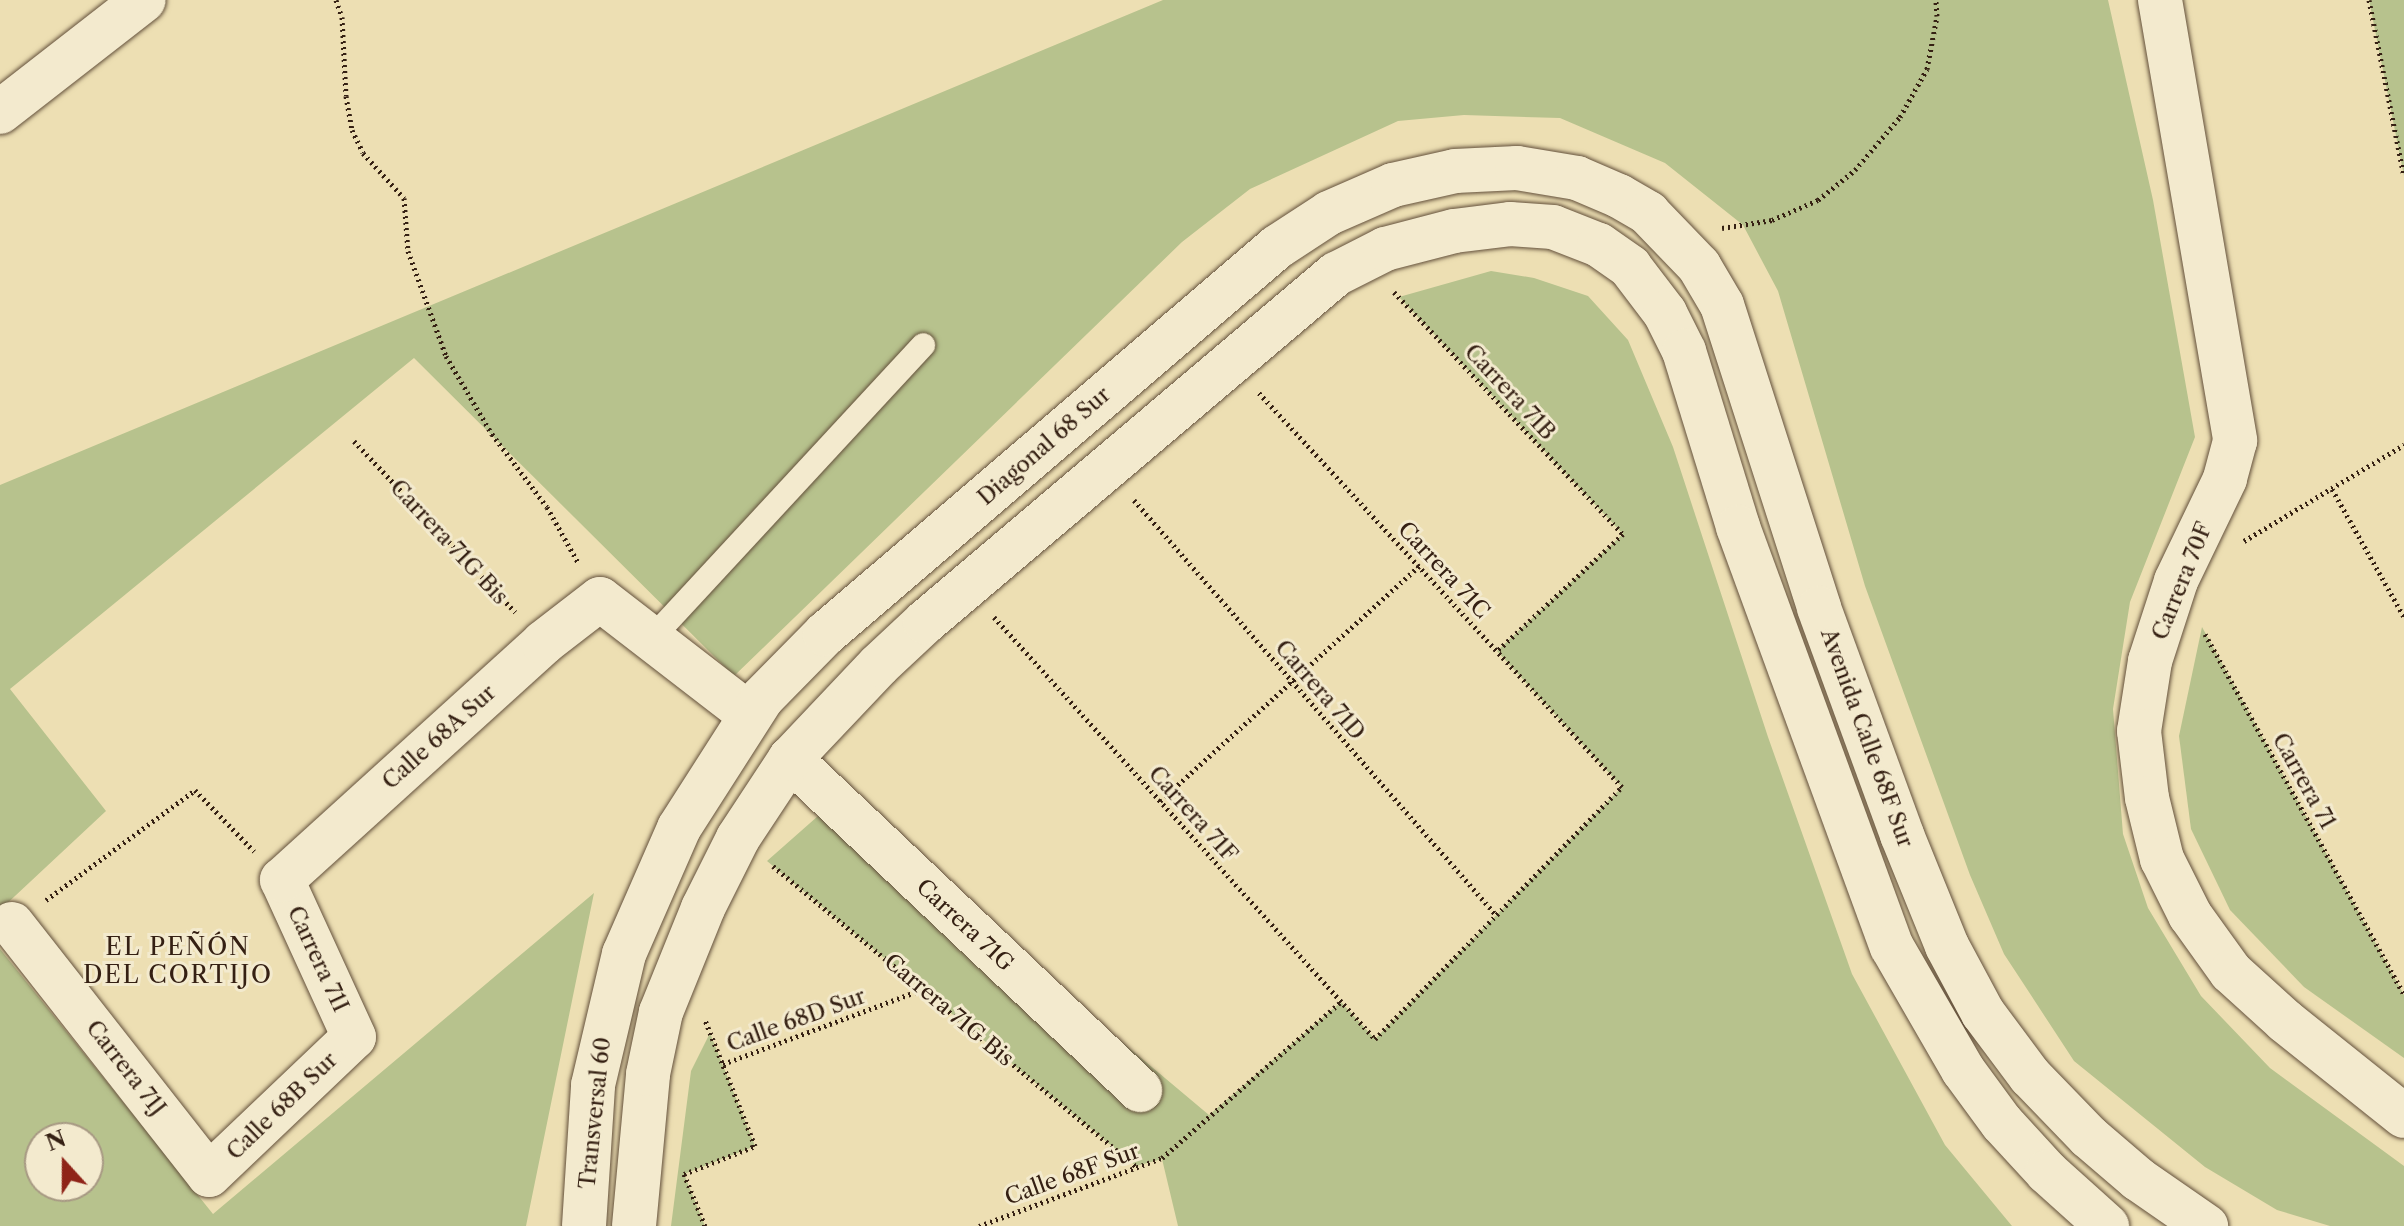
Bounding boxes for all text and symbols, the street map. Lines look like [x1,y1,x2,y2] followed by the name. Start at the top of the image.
[1459,339,1561,445] street label: Carrera 71B
[972,381,1116,511] street label: Diagonal 68 Sur
[385,474,513,610] street label: Carrera 71G Bis
[1392,516,1496,624] street label: Carrera 71C
[2146,518,2218,644] street label: Carrera 70F
[1815,625,1919,851] street label: Avenida Calle 68F Sur
[1269,635,1371,745] street label: Carrera 71D
[377,679,501,795] street label: Calle 68A Sur
[2267,728,2341,834] street label: Carrera 71
[1143,761,1243,867] street label: Carrera 71F
[911,873,1019,977] street label: Carrera 71G
[282,902,354,1016] street label: Carrera 71I
[83,933,273,989] district label: EL PEÑÓN DEL CORTIJO
[879,948,1019,1072] street label: Carrera 71G Bis
[723,983,869,1057] street label: Calle 68D Sur
[81,1015,171,1121] street label: Carrera 71J
[574,1036,616,1190] street label: Transversal 60
[221,1047,343,1165] street label: Calle 68B Sur
[24,1122,104,1202] north arrow
[42,1125,70,1157] text: N
[1001,1137,1143,1211] street label: Calle 68F Sur

